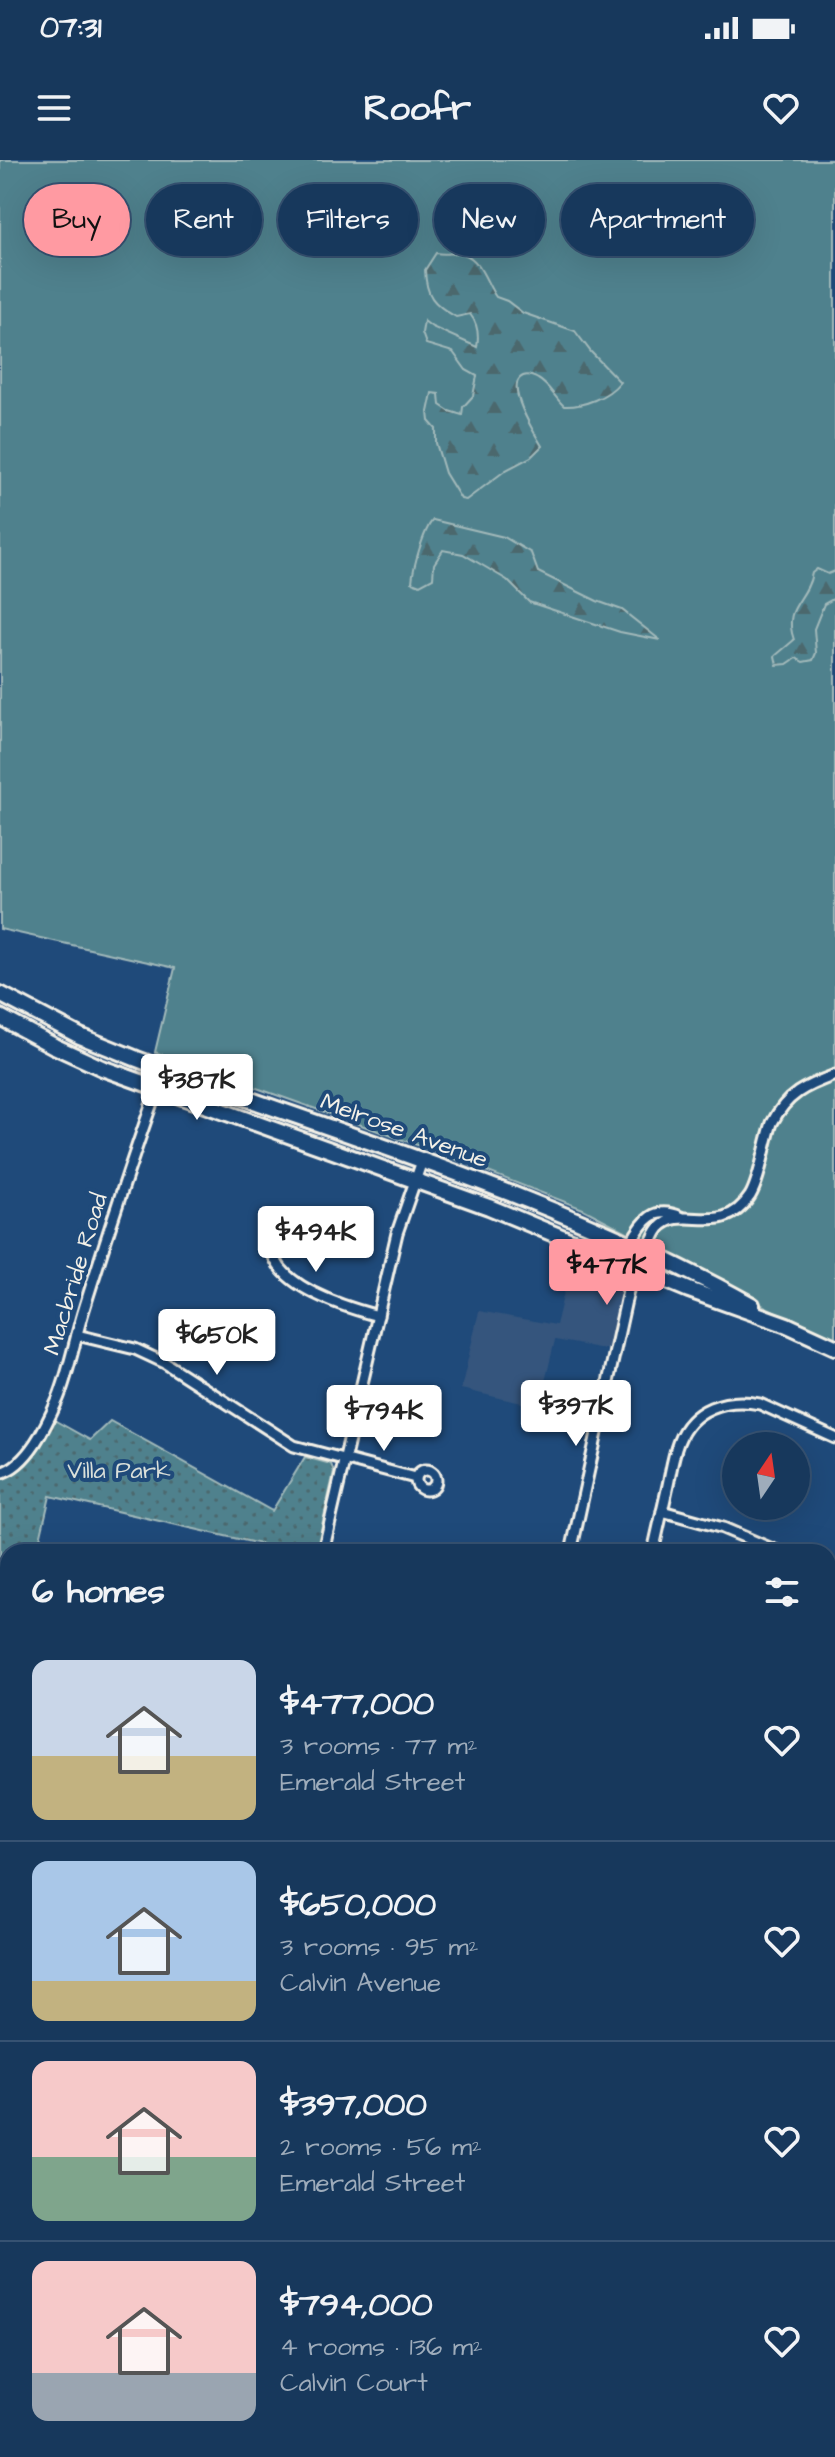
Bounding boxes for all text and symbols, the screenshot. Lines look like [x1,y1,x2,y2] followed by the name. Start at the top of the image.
[40,7,102,49] text: 07:31
[364,83,471,134] text: Roofr
[32,86,76,130] icon: menu
[759,86,803,130] icon: heart
[24,184,130,256] chip: Buy
[146,184,262,256] chip: Rent
[278,184,418,256] chip: Filters
[434,184,545,256] chip: New
[561,184,754,256] chip: Apartment
[141,1054,253,1122] pin: $387K
[159,1062,235,1098] text: $387K
[316,1085,493,1177] street label: Melrose Avenue
[35,1189,117,1359] street label: Macbride Road
[260,1206,372,1274] pin: $494K
[276,1214,356,1250] text: $494K
[551,1239,663,1307] pin: $477K
[567,1247,647,1283] text: $477K
[161,1309,273,1377] pin: $650K
[176,1317,258,1353] text: $650K
[520,1380,632,1448] pin: $397K
[328,1385,440,1453] pin: $794K
[539,1388,613,1424] text: $397K
[345,1393,423,1429] text: $794K
[722,1432,810,1520] north arrow
[722,1432,810,1520] map controls
[67,1454,171,1488] park label: Villa Park
[32,1568,165,1616] text: 6 homes
[760,1570,804,1614] icon: filters
[280,1680,434,1728] text: $477,000
[96,1692,192,1788] icon: home
[760,1718,804,1762] icon: heart
[280,1728,477,1764] text: 3 rooms · 77 m²
[280,1764,465,1800] text: Emerald Street
[280,1881,436,1929] text: $650,000
[96,1893,192,1989] icon: home
[760,1919,804,1963] icon: heart
[280,1929,479,1965] text: 3 rooms · 95 m²
[280,1965,441,2001] text: Calvin Avenue
[280,2081,427,2129] text: $397,000
[96,2093,192,2189] icon: home
[760,2119,804,2163] icon: heart
[280,2129,482,2165] text: 2 rooms · 56 m²
[280,2165,465,2201] text: Emerald Street
[280,2281,433,2329] text: $794,000
[96,2293,192,2389] icon: home
[760,2319,804,2363] icon: heart
[280,2329,483,2365] text: 4 rooms · 136 m²
[280,2365,428,2401] text: Calvin Court

